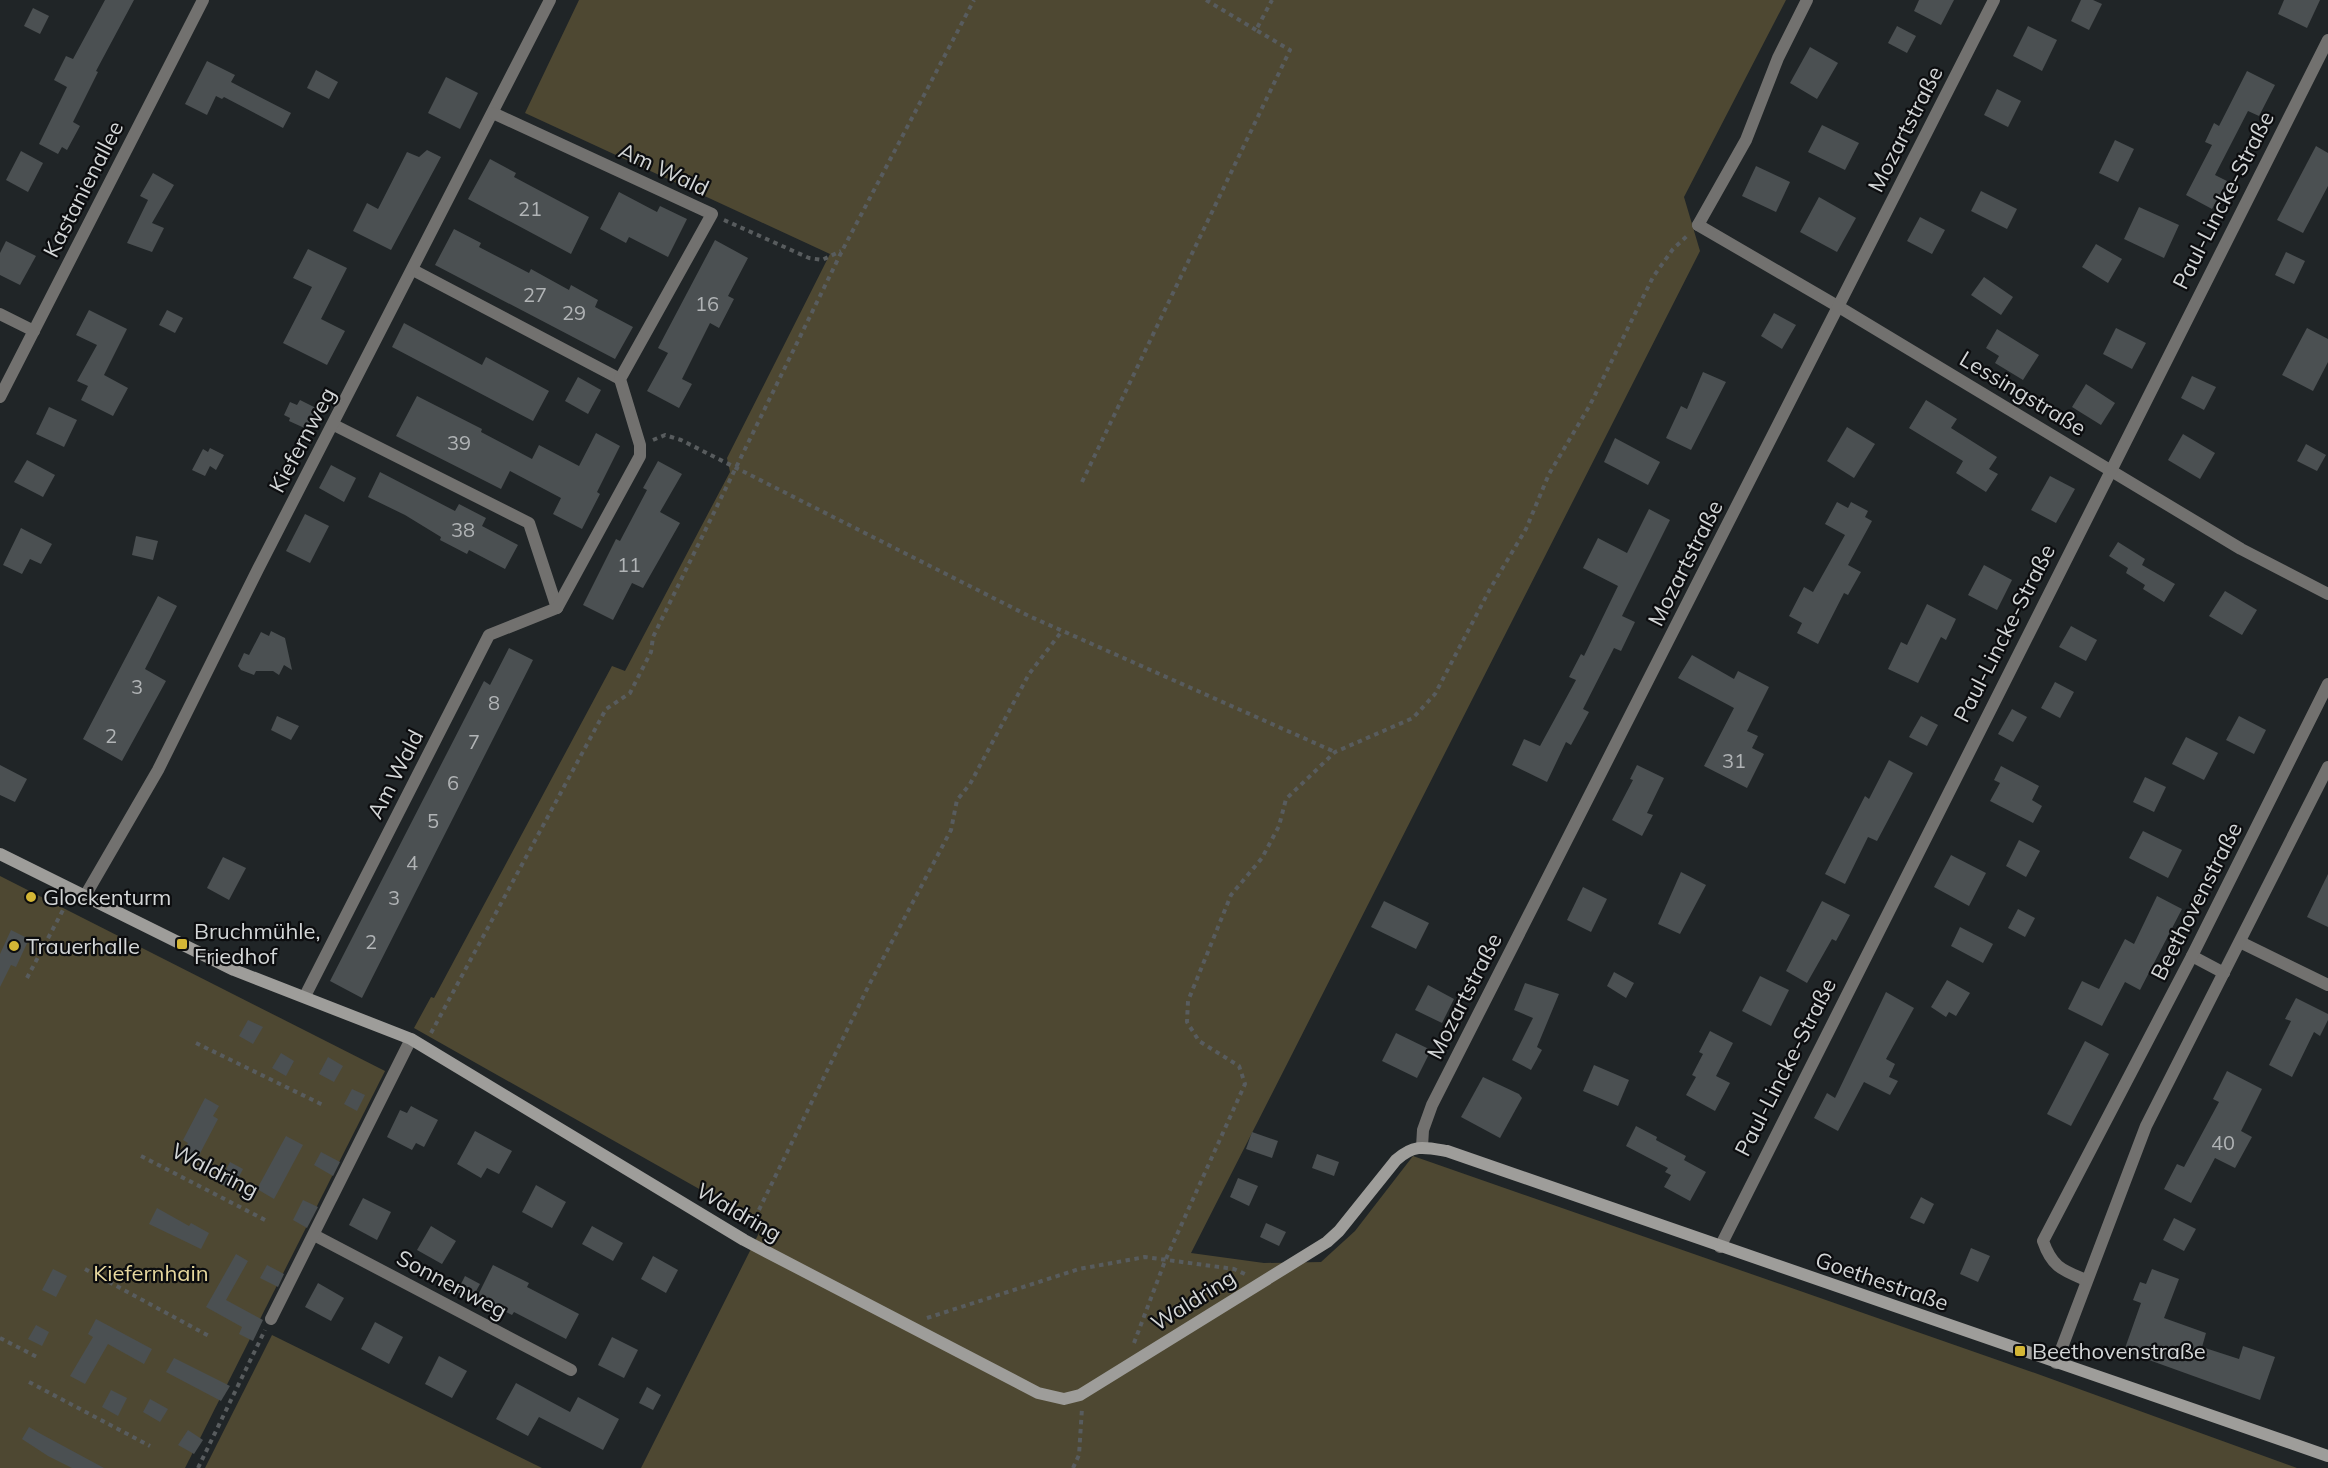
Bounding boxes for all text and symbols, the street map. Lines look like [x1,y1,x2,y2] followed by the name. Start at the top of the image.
[1861,61,1949,197] street label: Mozartstraße
[2166,106,2280,294] street label: Paul-Lincke-Straße
[37,116,129,262] street label: Kastanienallee
[615,136,713,202] street label: Am Wald
[518,196,542,221] house number: 21
[523,282,547,307] house number: 27
[695,291,719,316] house number: 16
[562,300,586,325] house number: 29
[1955,344,2091,442] street label: Lessingstraße
[263,383,341,497] street label: Kiefernweg
[447,430,471,455] house number: 39
[1641,495,1729,631] street label: Mozartstraße
[451,517,475,542] house number: 38
[1947,539,2061,727] street label: Paul-Lincke-Straße
[617,552,641,577] house number: 11
[131,674,143,699] house number: 3
[488,690,500,715] house number: 8
[105,723,117,748] house number: 2
[361,725,429,823] street label: Am Wald
[468,729,480,754] house number: 7
[1722,748,1746,773] house number: 31
[447,770,459,795] house number: 6
[427,808,439,833] house number: 5
[2144,817,2248,985] street label: Beethovenstraße
[406,850,418,875] house number: 4
[43,883,171,911] place label: Glockenturm
[388,885,400,910] house number: 3
[24,890,38,904] marker: Glockenturm
[194,917,321,970] place label: Bruchmühle, Friedhof
[1420,928,1508,1064] street label: Mozartstraße
[365,929,377,954] house number: 2
[26,932,140,960] place label: Trauerhalle
[175,937,189,951] marker: Bruchmühle, Friedhof
[7,939,21,953] marker: Trauerhalle
[1728,973,1842,1161] street label: Paul-Lincke-Straße
[2211,1130,2235,1155] house number: 40
[167,1136,263,1204] street label: Waldring
[691,1176,787,1248] street label: Waldring
[392,1243,512,1325] street label: Sonnenweg
[1812,1245,1952,1317] street label: Goethestraße
[93,1259,209,1287] park label: Kiefernhain
[1146,1263,1240,1337] street label: Waldring
[2032,1337,2206,1365] place label: Beethovenstraße
[2013,1344,2027,1358] marker: Beethovenstraße

